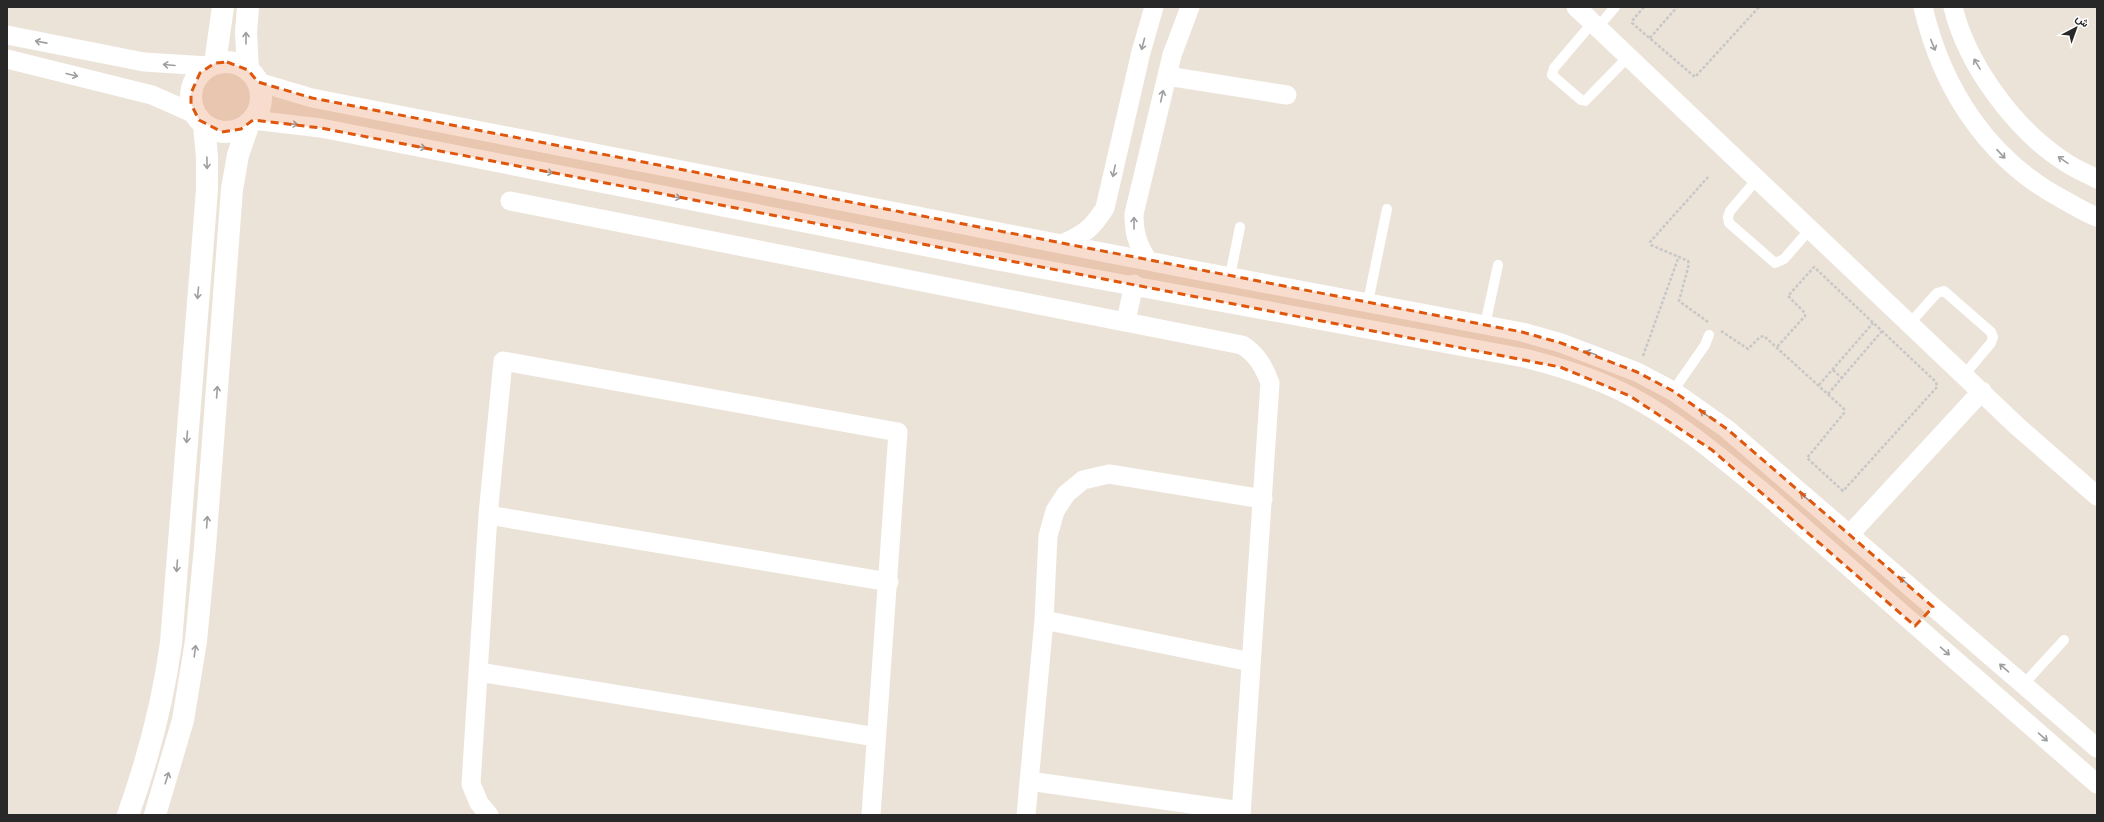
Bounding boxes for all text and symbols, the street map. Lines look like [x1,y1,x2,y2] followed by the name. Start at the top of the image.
[2056,8,2096,48] north arrow
[2073,12,2091,30] text: ش
[242,32,250,45] one-way arrow
[35,37,48,45] one-way arrow
[1138,38,1146,51] one-way arrow
[1930,38,1937,50] one-way arrow
[1973,58,1981,70] one-way arrow
[163,61,176,69] one-way arrow
[65,71,78,79] one-way arrow
[1159,90,1167,103] one-way arrow
[285,120,298,128] one-way arrow
[413,143,426,151] one-way arrow
[1996,149,2006,159] one-way arrow
[203,156,211,169] one-way arrow
[2058,156,2069,164] one-way arrow
[1110,164,1118,177] one-way arrow
[540,168,553,176] one-way arrow
[668,193,681,201] one-way arrow
[1130,217,1138,230] one-way arrow
[195,286,202,299] one-way arrow
[1584,349,1597,356] one-way arrow
[213,386,220,399] one-way arrow
[1700,410,1711,418] one-way arrow
[184,430,191,443] one-way arrow
[1800,492,1810,501] one-way arrow
[204,516,211,529] one-way arrow
[174,559,181,572] one-way arrow
[1899,577,1909,586] one-way arrow
[191,645,199,658] one-way arrow
[1940,647,1950,656] one-way arrow
[1999,664,2009,673] one-way arrow
[2038,732,2048,742] one-way arrow
[164,771,171,784] one-way arrow

